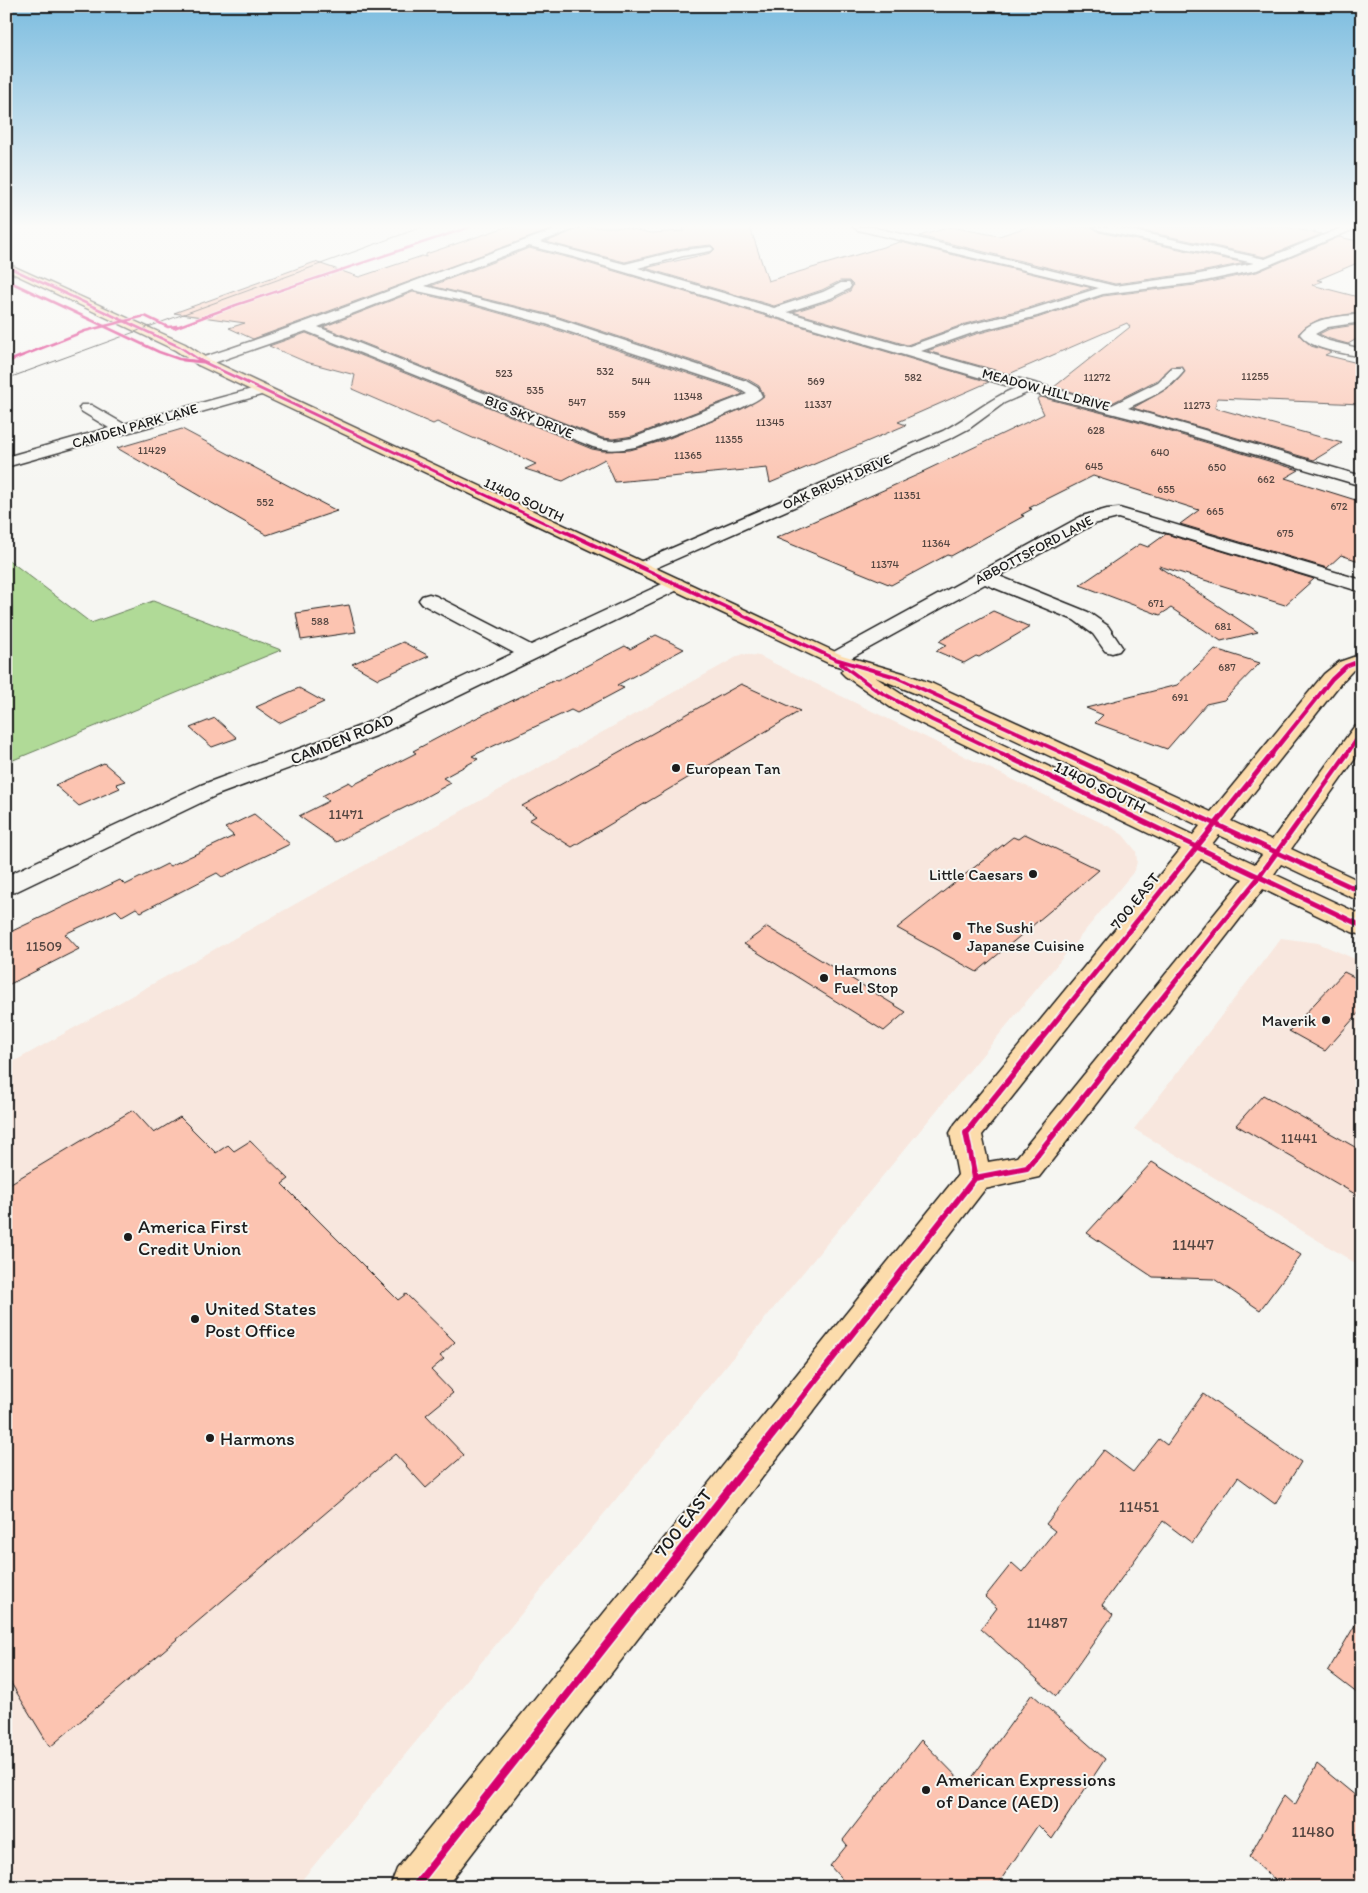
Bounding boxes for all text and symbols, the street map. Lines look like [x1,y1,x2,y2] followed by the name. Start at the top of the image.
[596,365,614,378] house number: 532
[980,365,1112,415] street label: MEADOW HILL DRIVE
[495,367,513,380] house number: 523
[1241,370,1269,383] house number: 11255
[904,371,922,384] house number: 582
[1083,371,1111,384] house number: 11272
[632,375,651,388] house number: 544
[807,375,825,388] house number: 569
[526,384,544,397] house number: 535
[674,390,702,403] house number: 11348
[482,392,576,443] street label: BIG SKY DRIVE
[568,396,586,409] house number: 547
[804,398,832,411] house number: 11337
[1183,399,1211,412] house number: 11273
[70,400,200,452] street label: CAMDEN PARK LANE
[608,408,626,421] house number: 559
[756,416,785,429] house number: 11345
[1087,424,1105,437] house number: 628
[715,433,743,446] house number: 11355
[138,444,166,457] house number: 11429
[1150,446,1170,459] house number: 640
[674,449,702,462] house number: 11365
[780,450,894,514] street label: OAK BRUSH DRIVE
[1085,460,1103,473] house number: 645
[1208,461,1226,474] house number: 650
[1257,473,1275,486] house number: 662
[481,474,567,526] street label: 11400 SOUTH
[1157,483,1175,496] house number: 655
[893,489,921,502] house number: 11351
[256,496,274,509] house number: 552
[1330,500,1348,513] house number: 672
[1206,505,1224,518] house number: 665
[972,512,1096,588] street label: ABBOTTSFORD LANE
[1276,527,1294,540] house number: 675
[922,537,951,550] house number: 11364
[871,558,900,571] house number: 11374
[1148,597,1164,610] house number: 671
[311,615,329,628] house number: 588
[1215,620,1231,633] house number: 681
[1218,661,1236,674] house number: 687
[1172,691,1188,704] house number: 691
[288,710,396,768] street label: CAMDEN ROAD
[1051,757,1149,817] street label: 11400 SOUTH
[686,759,781,778] place label: European Tan
[670,762,682,774] marker: European Tan
[329,806,364,823] house number: 11471
[929,865,1023,884] place label: Little Caesars
[1027,868,1039,880] marker: Little Caesars
[1106,868,1164,934] street label: 700 EAST
[967,918,1084,955] place label: The Sushi Japanese Cuisine
[951,930,963,942] marker: The Sushi Japanese Cuisine
[26,938,62,955] house number: 11509
[834,960,898,997] place label: Harmons Fuel Stop
[818,972,830,984] marker: Harmons Fuel Stop
[1262,1011,1317,1030] place label: Maverik
[1320,1014,1332,1026] marker: Maverik
[1281,1130,1318,1147] house number: 11441
[138,1215,248,1260] place label: America First Credit Union
[122,1231,134,1243] marker: America First Credit Union
[1172,1235,1214,1254] house number: 11447
[205,1297,316,1342] place label: United States Post Office
[189,1313,201,1325] marker: United States Post Office
[220,1427,295,1450] place label: Harmons
[204,1432,216,1444] marker: Harmons
[649,1484,717,1562] street label: 700 EAST
[1119,1497,1160,1516] house number: 11451
[1026,1613,1068,1632] house number: 11487
[936,1768,1116,1813] place label: American Expressions of Dance (AED)
[920,1784,932,1796] marker: American Expressions of Dance (AED)
[1291,1822,1335,1841] house number: 11480

